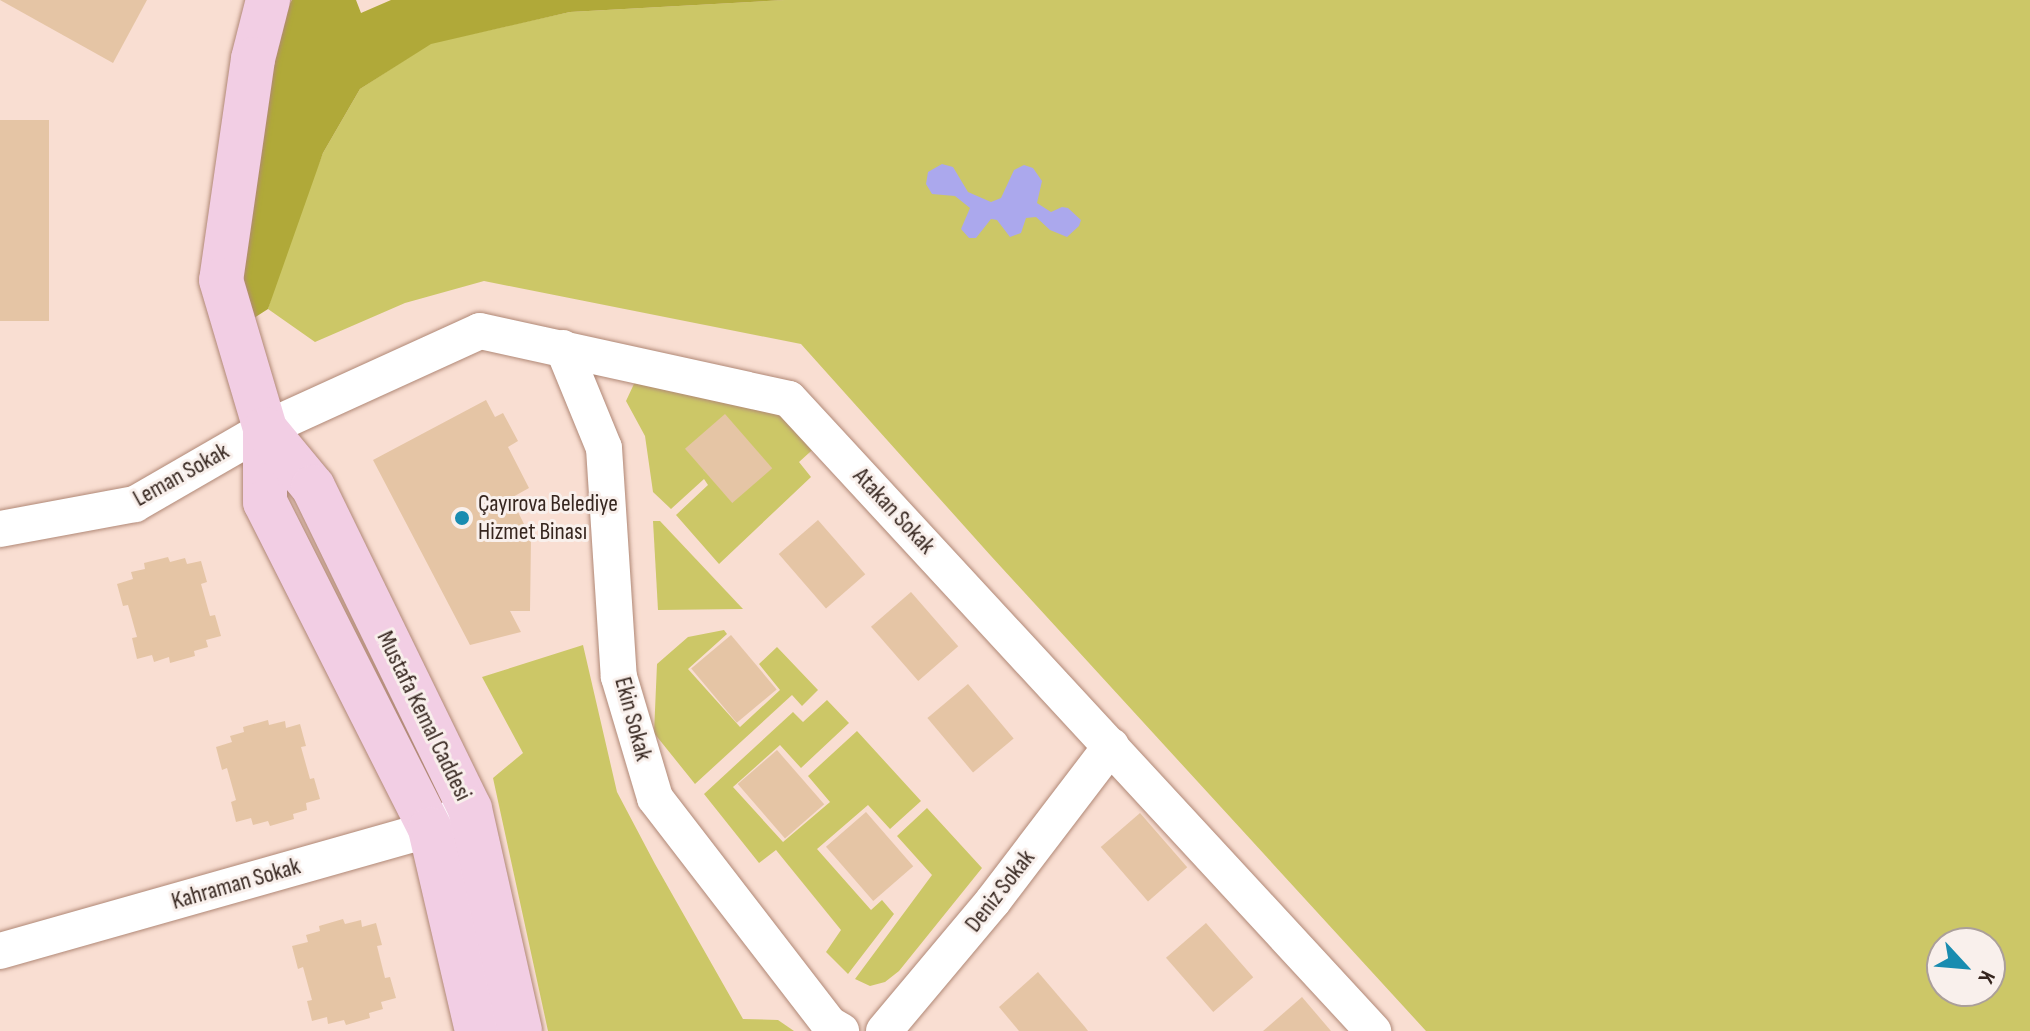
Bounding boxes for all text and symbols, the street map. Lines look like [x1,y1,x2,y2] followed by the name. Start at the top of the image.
[128,437,234,513] street label: Leman Sokak
[847,462,941,560] street label: Atakan Sokak
[478,490,618,546] place label: Çayırova Belediye Hizmet Binası
[453,509,471,527] marker: Çayırova Belediye Hizmet Binası
[370,626,478,806] street label: Mustafa Kemal Caddesi
[608,674,658,764] street label: Ekin Sokak
[959,844,1041,938] street label: Deniz Sokak
[168,852,304,916] street label: Kahraman Sokak
[1926,927,2006,1007] north arrow
[1972,966,2001,988] text: K

